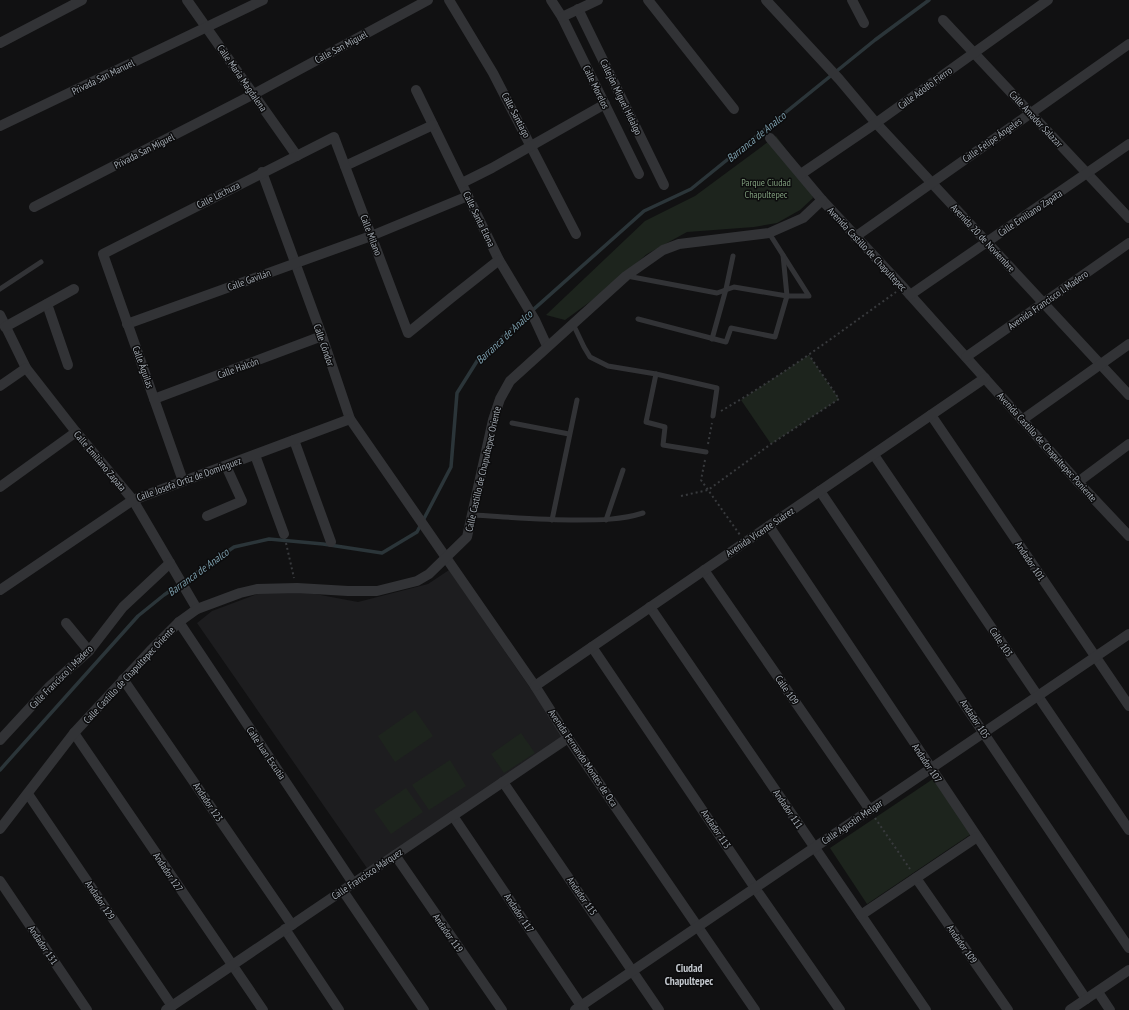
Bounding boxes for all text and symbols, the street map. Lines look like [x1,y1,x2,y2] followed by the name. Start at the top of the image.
[312,27,370,66] street label: Calle San Miguel
[214,42,270,114] street label: Calle María Magdalena
[70,56,137,98] street label: Privada San Manuel
[597,57,645,137] street label: Callejón Miguel Hidalgo
[580,63,612,112] street label: Calle Morelos
[895,64,955,112] street label: Calle Adolfo Fierro
[1006,88,1066,150] street label: Calle Amador Salazar
[499,90,533,140] street label: Calle Santiago
[723,108,789,165] water label: Barranca de Analco
[960,114,1025,165] street label: Calle Felipe Ángeles
[112,130,177,172] street label: Privada San Miguel
[741,176,791,201] park label: Parque Ciudad Chapultepec
[194,179,242,211] street label: Calle Lechuza
[995,187,1065,239] street label: Calle Emiliano Zapata
[460,189,498,249] street label: Calle Santa Elena
[948,201,1018,275] street label: Avenida 20 de Noviembre
[825,204,910,294] street label: Avenida Castillo de Chapultepec
[357,213,385,257] street label: Calle Milano
[226,266,272,294] street label: Calle Gavilán
[1005,267,1091,333] street label: Avenida Francisco I. Madero
[473,306,536,367] water label: Barranca de Analco
[311,322,337,368] street label: Calle Cóndor
[129,344,157,391] street label: Calle Águilas
[216,355,260,381] street label: Calle Halcón
[994,390,1100,504] street label: Avenida Castillo de Chapultepec Poniente
[462,405,504,533] street label: Calle Castillo de Chapultepec Oriente
[71,428,129,494] street label: Calle Emiliano Zapata
[135,454,244,504] street label: Calle Josefa Ortiz de Domínguez
[723,504,797,560] street label: Avenida Vicente Suárez
[1012,539,1048,583] street label: Andador 101
[165,544,232,599] water label: Barranca de Analco
[81,624,177,726] street label: Calle Castillo de Chapultepec Oriente
[986,625,1016,659] street label: Calle 103
[26,642,96,712] street label: Calle Francisco I. Madero
[772,673,802,707] street label: Calle 109
[957,697,993,741] street label: Andador 105
[545,707,621,809] street label: Avenida Fernando Montes de Oca
[244,724,288,782] street label: Calle Juan Escutia
[909,741,945,785] street label: Andador 107
[190,780,226,824] street label: Andador 123
[770,787,806,831] street label: Andador 111
[819,797,885,847] street label: Calle Agustín Melgar
[698,807,734,851] street label: Andador 113
[329,845,405,903] street label: Calle Francisco Márquez
[150,850,186,894] street label: Andador 127
[564,874,600,918] street label: Andador 115
[82,878,118,922] street label: Andador 129
[501,891,537,935] street label: Andador 117
[430,911,466,955] street label: Andador 119
[944,922,980,966] street label: Andador 109
[25,923,61,967] street label: Andador 131
[665,961,713,988] district label: Ciudad Chapultepec

